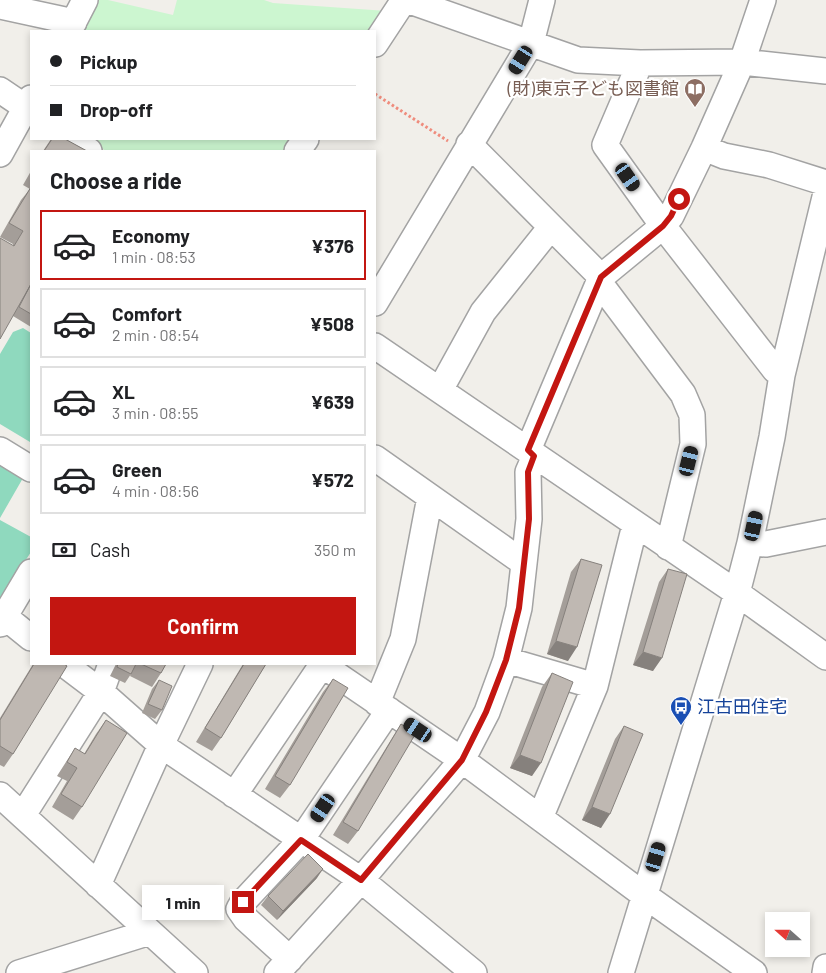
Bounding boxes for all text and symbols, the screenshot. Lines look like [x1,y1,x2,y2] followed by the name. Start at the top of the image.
[506,43,535,77] car
[80,50,138,73] text: Pickup
[507,77,679,99] place label: (財)東京子ども図書館
[683,77,707,108] library icon: (財)東京子ども図書館
[80,98,153,121] text: Drop-off
[613,160,642,194] car
[50,167,182,193] text: Choose a ride
[668,188,690,210] route start
[52,223,97,268] icon: car
[112,224,190,247] text: Economy
[311,234,354,257] text: ¥376
[112,247,196,266] text: 1 min · 08:53
[52,301,97,346] icon: car
[112,302,182,325] text: Comfort
[310,312,354,335] text: ¥508
[112,325,199,344] text: 2 min · 08:54
[52,379,97,424] icon: car
[112,380,135,403] text: XL
[310,390,354,413] text: ¥639
[112,403,198,422] text: 3 min · 08:55
[678,445,699,477] car
[52,457,97,502] icon: car
[112,458,162,481] text: Green
[311,468,354,491] text: ¥572
[112,481,199,500] text: 4 min · 08:56
[743,510,764,542] car
[50,536,78,564] icon: cash
[90,538,131,561] text: Cash
[314,540,356,559] text: 350 m
[50,597,356,655] button: Confirm
[669,695,693,726] bus stop icon: 江古田住宅
[697,695,787,717] place label: 江古田住宅
[401,715,434,745] car
[308,791,337,825] car
[644,840,667,874] car
[143,884,226,920] callout: 1 min
[232,891,254,913] route end
[165,893,201,912] text: 1 min
[765,912,810,958] north arrow
[765,912,810,957] map controls

